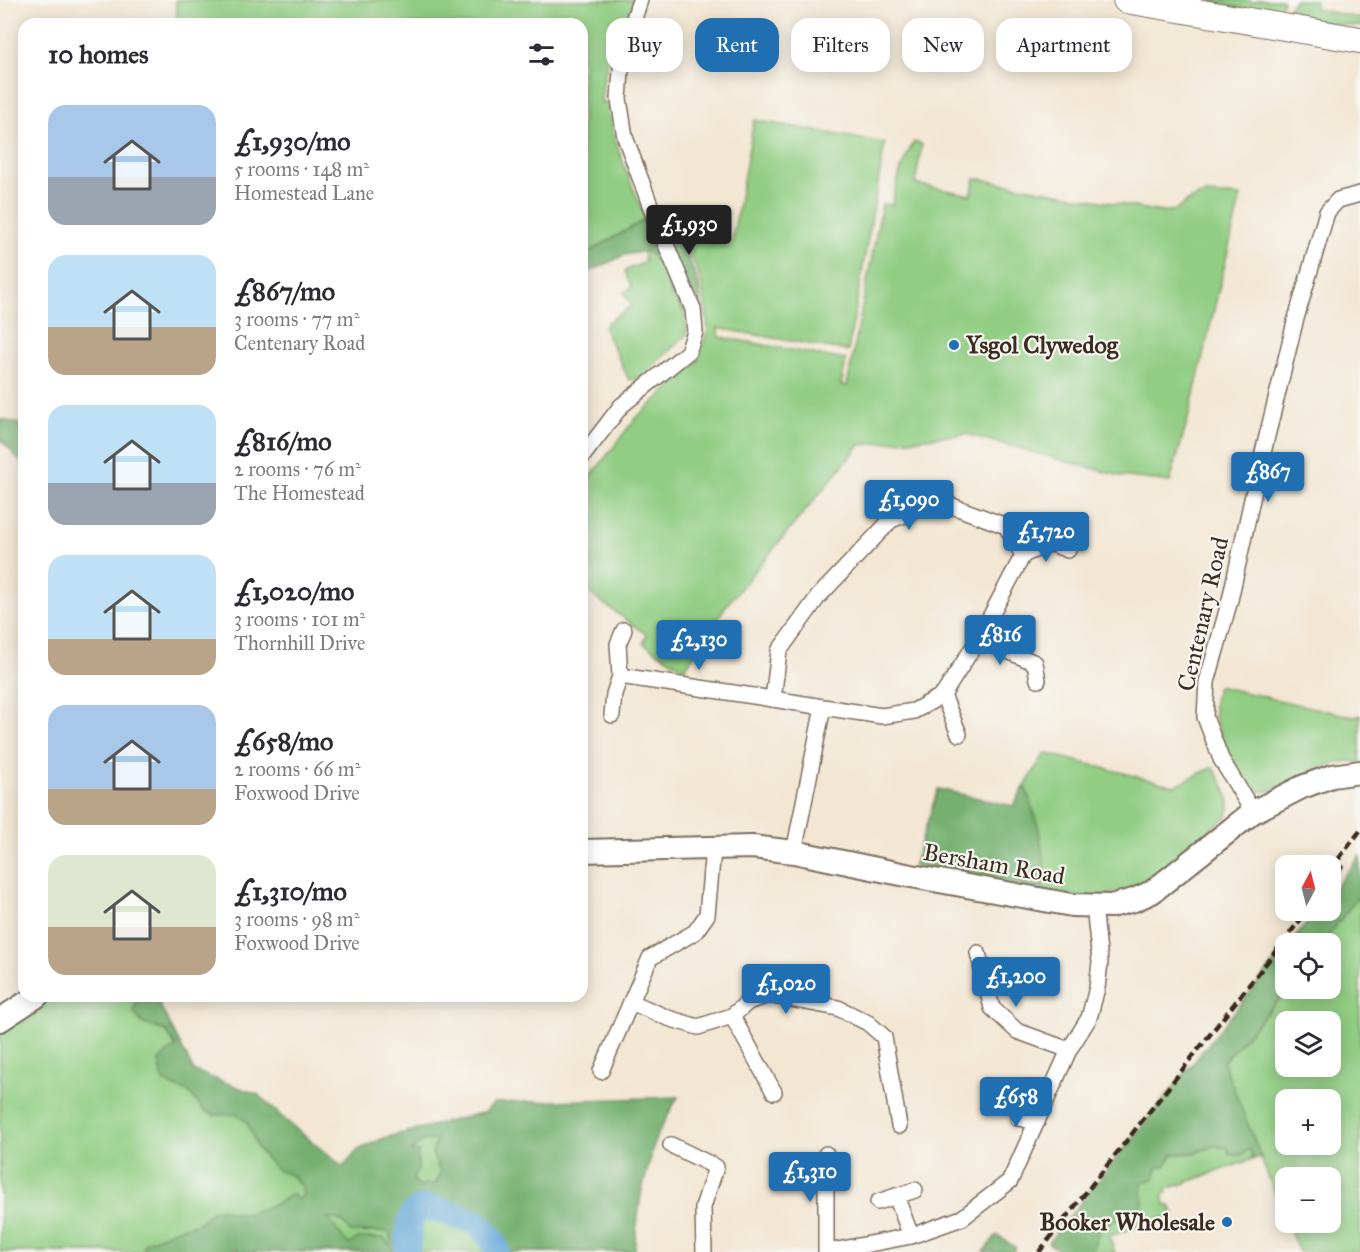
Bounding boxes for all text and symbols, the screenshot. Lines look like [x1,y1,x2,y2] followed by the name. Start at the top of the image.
[606,18,683,72] chip: Buy
[695,18,779,72] chip: Rent
[791,18,890,72] chip: Filters
[902,18,984,72] chip: New
[996,18,1132,72] chip: Apartment
[48,38,149,70] text: 10 homes
[525,38,558,71] icon: filters
[234,125,350,157] text: £1,930/mo
[96,129,168,201] icon: home
[234,157,369,181] text: 5 rooms · 148 m²
[234,181,374,205] text: Homestead Lane
[640,205,738,256] pin: £1,930
[660,212,718,236] text: £1,930
[234,275,335,307] text: £867/mo
[96,279,168,351] icon: home
[234,307,359,331] text: 3 rooms · 77 m²
[965,330,1119,360] place label: Ysgol Clywedog
[234,331,365,355] text: Centenary Road
[947,338,961,352] marker: Ysgol Clywedog
[234,425,331,457] text: £816/mo
[96,429,168,501] icon: home
[1232,452,1304,503] pin: £867
[234,457,361,481] text: 2 rooms · 76 m²
[1245,459,1291,483] text: £867
[860,480,958,531] pin: £1,090
[234,481,365,505] text: The Homestead
[879,487,940,511] text: £1,090
[997,512,1095,563] pin: £1,720
[1017,519,1075,543] text: £1,720
[1171,534,1235,694] street label: Centenary Road
[234,575,354,607] text: £1,020/mo
[96,579,168,651] icon: home
[234,607,365,631] text: 3 rooms · 101 m²
[964,615,1036,666] pin: £816
[650,620,748,671] pin: £2,130
[979,622,1021,646] text: £816
[671,627,727,651] text: £2,130
[234,631,365,655] text: Thornhill Drive
[234,725,333,757] text: £658/mo
[96,729,168,801] icon: home
[234,757,360,781] text: 2 rooms · 66 m²
[234,781,360,805] text: Foxwood Drive
[921,837,1067,891] street label: Bersham Road
[1275,855,1341,921] north arrow
[1275,855,1341,1233] map controls
[234,875,347,907] text: £1,310/mo
[96,879,168,951] icon: home
[234,907,359,931] text: 3 rooms · 98 m²
[234,931,360,955] text: Foxwood Drive
[1275,933,1341,999] button: locate
[967,957,1065,1008] pin: £1,200
[737,964,835,1015] pin: £1,020
[986,964,1046,988] text: £1,200
[756,971,816,995] text: £1,020
[1275,1011,1341,1077] button: layers
[980,1077,1052,1128] pin: £658
[994,1084,1038,1108] text: £658
[1275,1089,1341,1155] button: +
[761,1152,859,1203] pin: £1,310
[783,1159,837,1183] text: £1,310
[1275,1167,1341,1233] button: −
[1040,1207,1215,1237] place label: Booker Wholesale
[1220,1215,1234,1229] marker: Booker Wholesale

